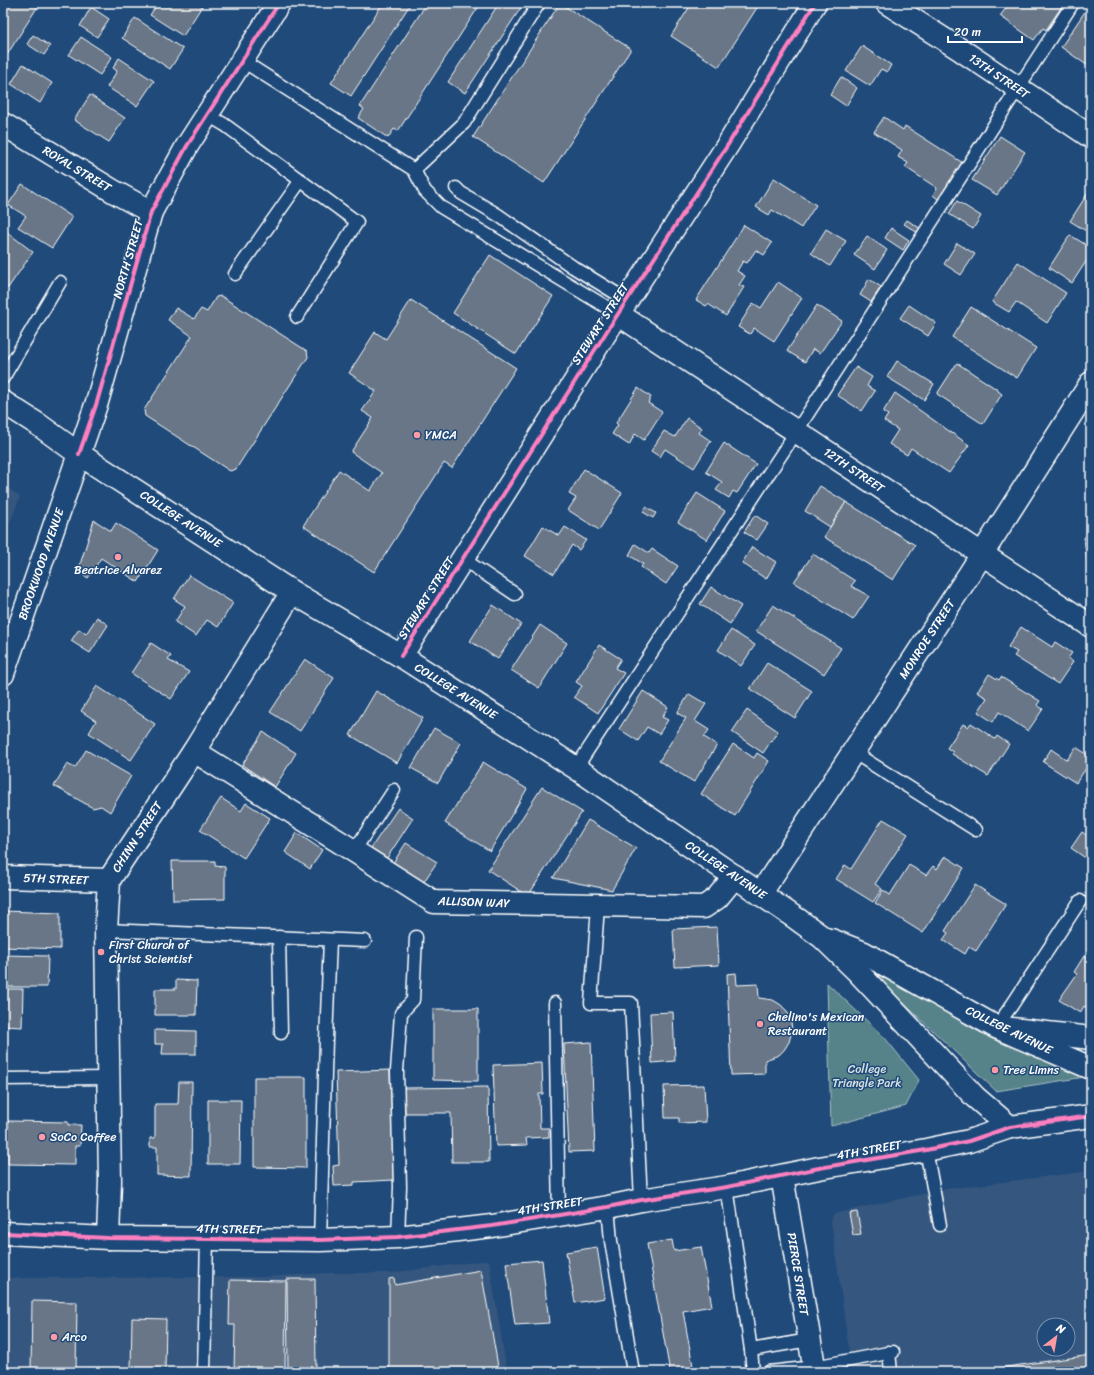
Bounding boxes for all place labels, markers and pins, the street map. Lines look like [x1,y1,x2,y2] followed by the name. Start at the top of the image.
[425,424,457,446] place label: YMCA
[412,430,422,440] marker: YMCA
[113,552,123,562] marker: Beatrice Alvarez
[74,559,162,581] place label: Beatrice Alvarez
[109,934,194,970] place label: First Church of Christ Scientist
[96,947,106,957] marker: First Church of Christ Scientist
[768,1006,865,1042] place label: Chelino's Mexican Restaurant
[755,1019,765,1029] marker: Chelino's Mexican Restaurant
[1003,1059,1060,1081] place label: Tree Limns
[990,1065,1000,1075] marker: Tree Limns
[50,1126,116,1148] place label: SoCo Coffee
[37,1132,47,1142] marker: SoCo Coffee
[61,1326,87,1348] place label: Arco
[49,1332,59,1342] marker: Arco

